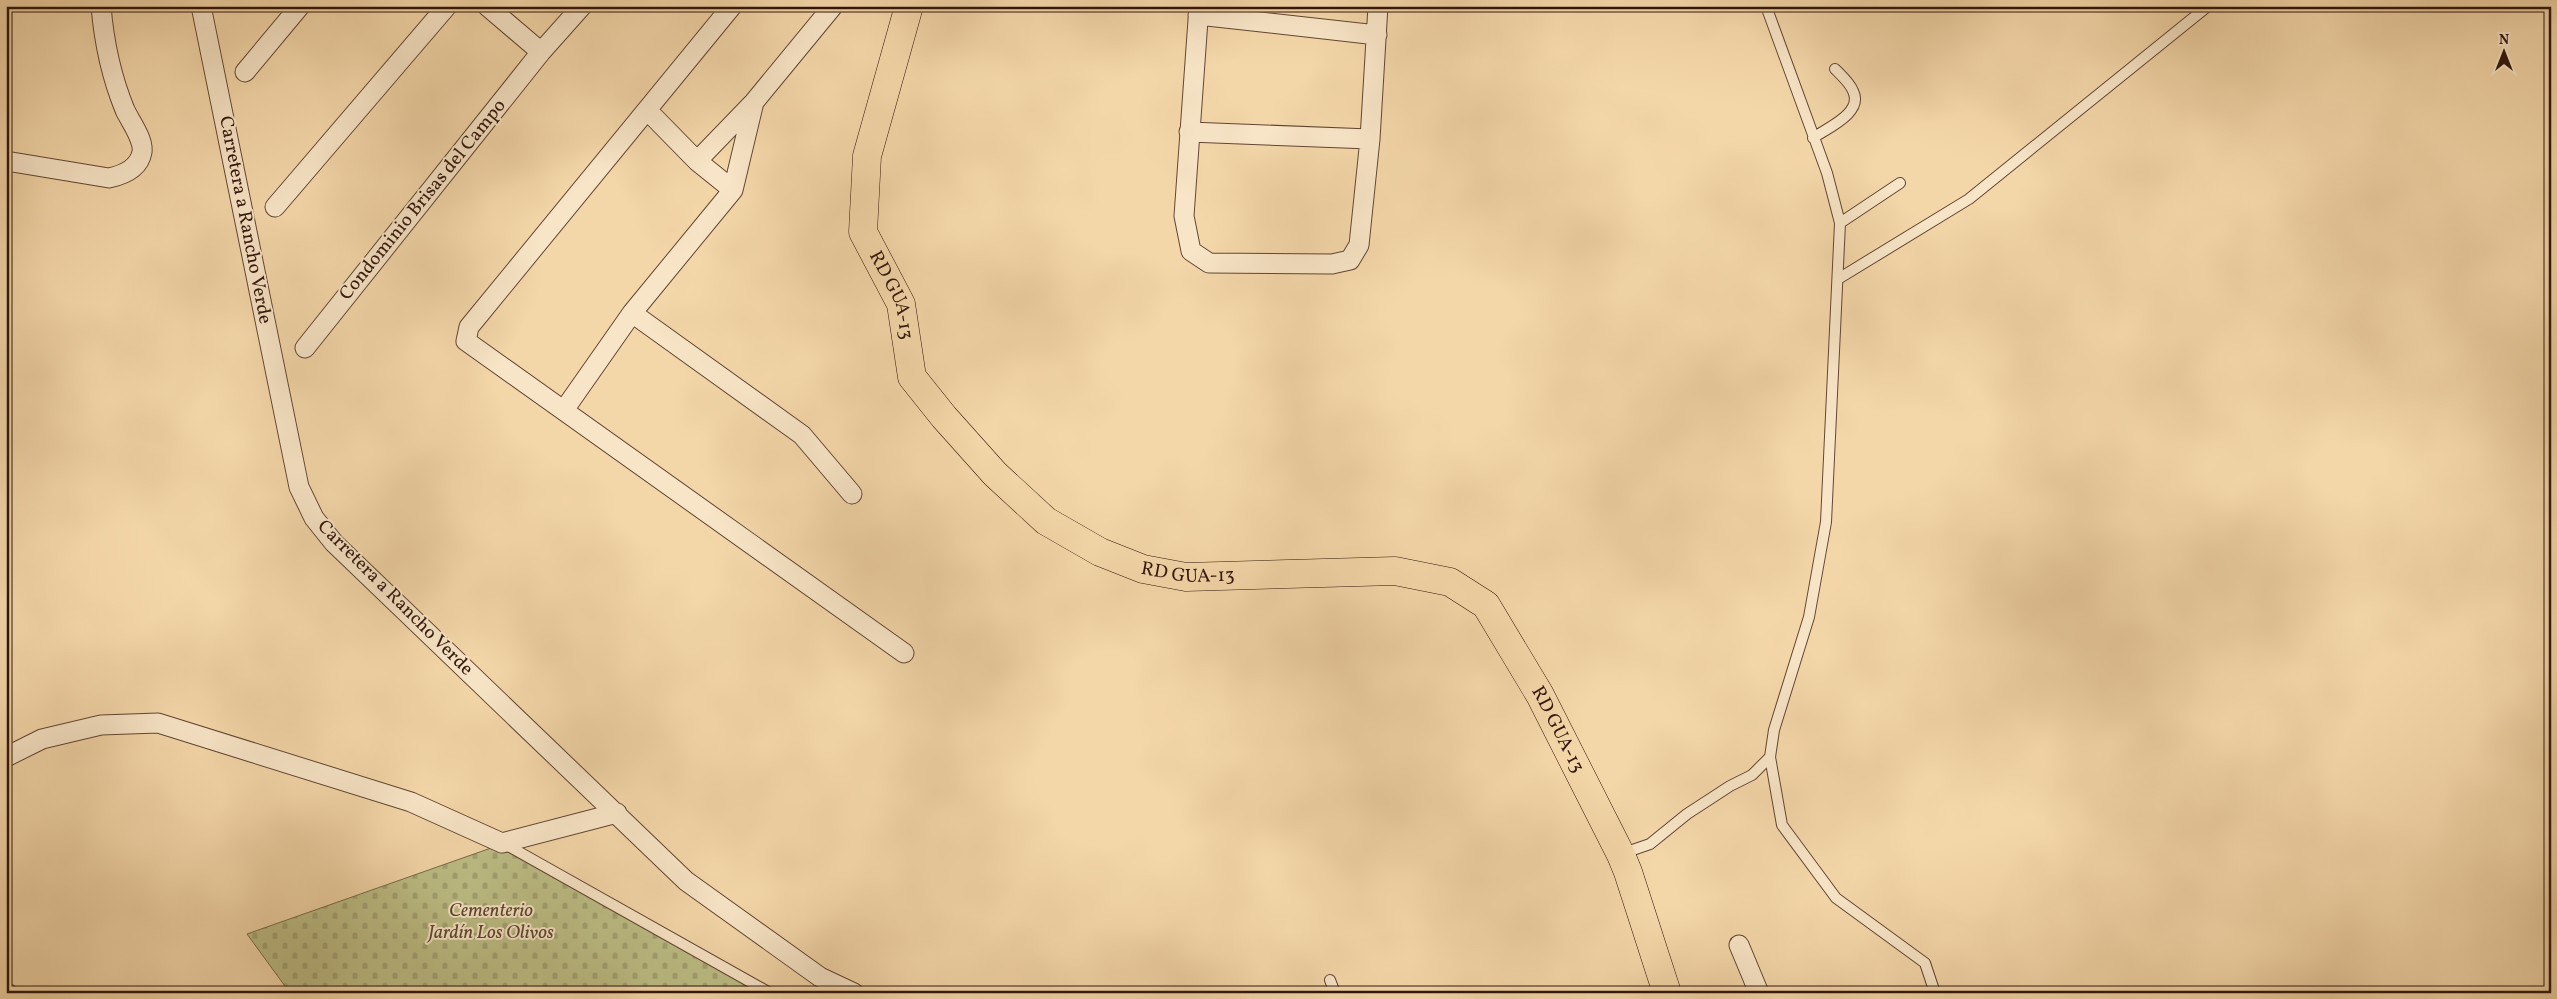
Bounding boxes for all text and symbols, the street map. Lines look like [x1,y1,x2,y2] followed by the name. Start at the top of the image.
[2480,28,2530,78] north arrow
[2499,31,2509,50] text: N
[334,94,512,306] street label: Condominio Brisas del Campo
[212,114,278,326] street label: Carretera a Rancho Verde
[862,246,919,341] street label: RD GUA-13
[311,514,479,682] street label: Carretera a Rancho Verde
[1139,556,1235,590] street label: RD GUA-13
[1525,681,1590,777] street label: RD GUA-13
[426,898,554,946] park label: Cementerio Jardín Los Olivos

